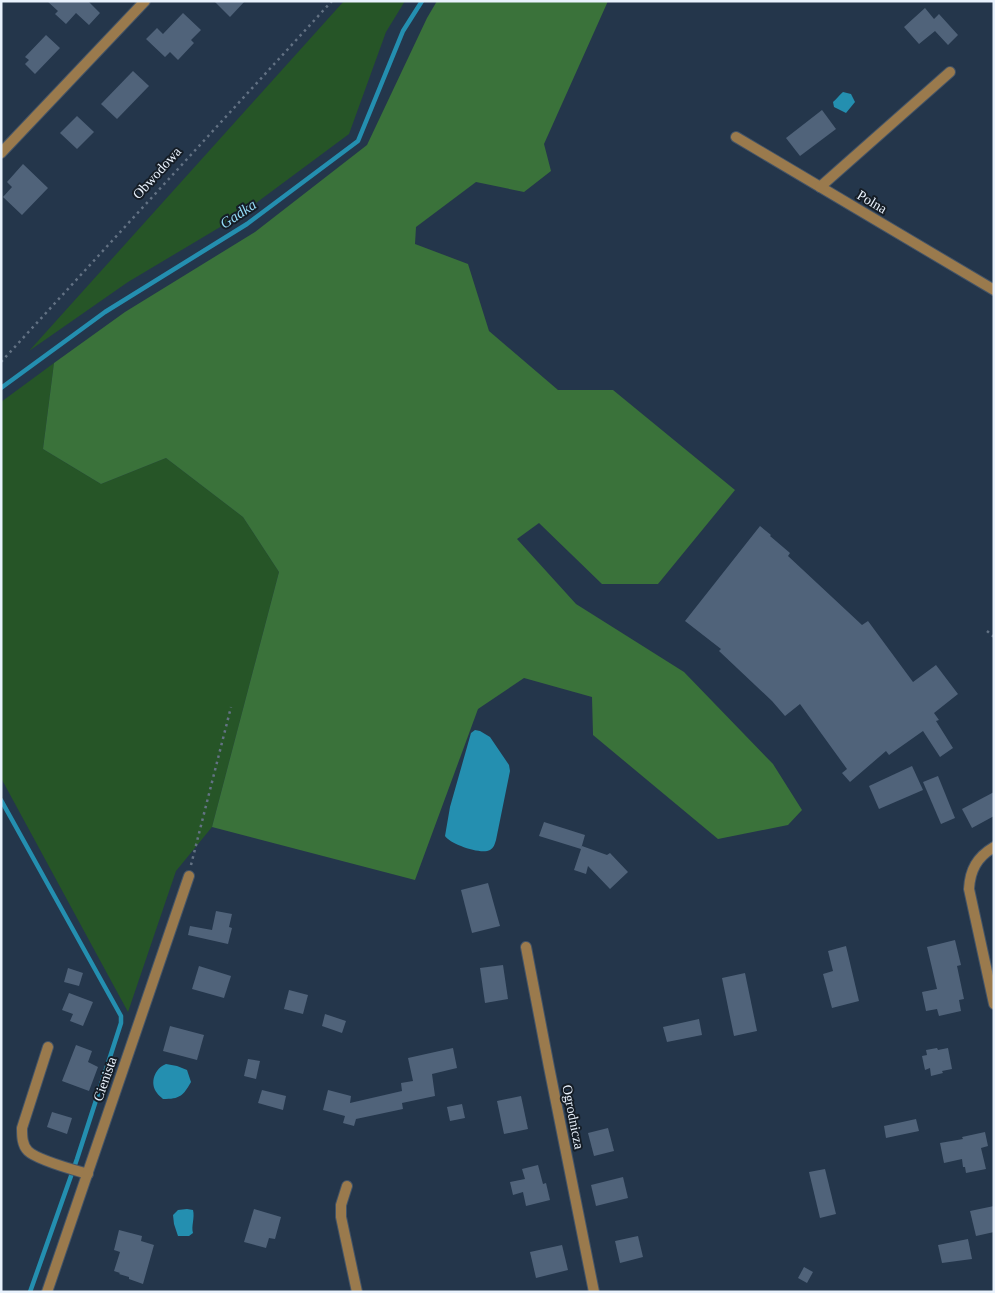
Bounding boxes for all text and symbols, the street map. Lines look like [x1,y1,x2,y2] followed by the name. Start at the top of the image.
[130,143,185,202] street label: Obwodowa
[854,187,890,217] street label: Polna
[217,196,259,232] water label: Gadka
[90,1054,120,1103] street label: Cienista
[559,1084,587,1151] street label: Ogrodnicza

